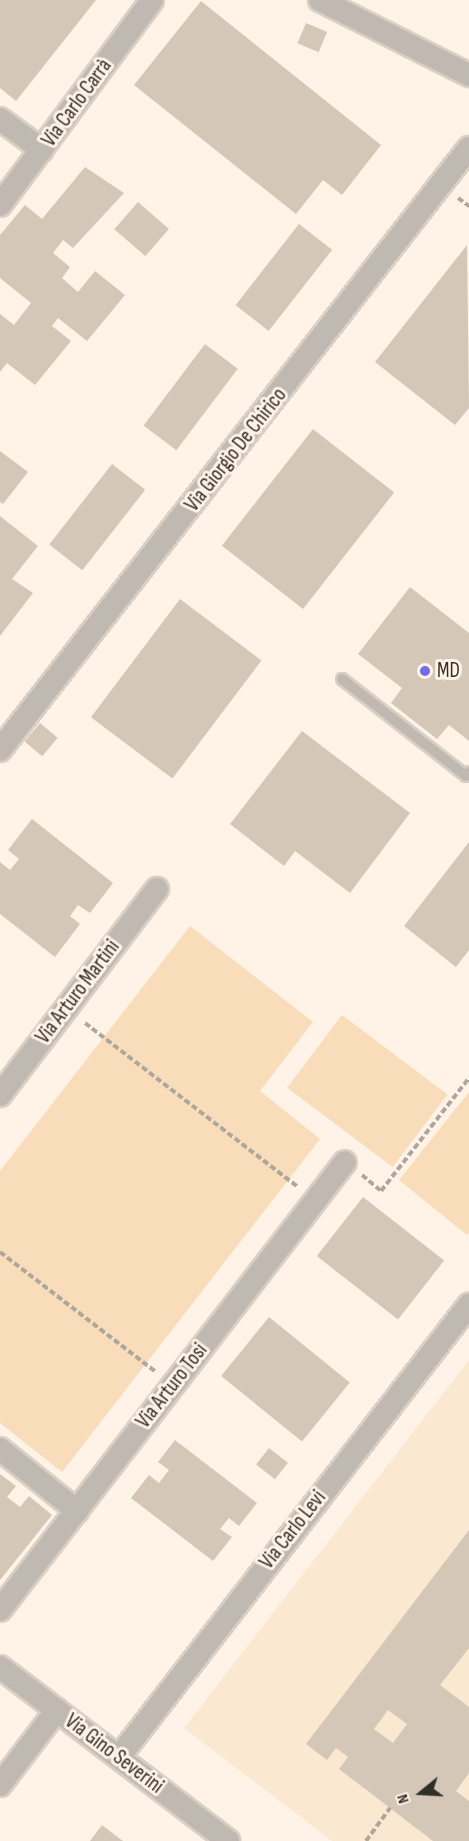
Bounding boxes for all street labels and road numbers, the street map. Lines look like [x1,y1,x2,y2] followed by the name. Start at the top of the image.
[37,54,117,152] street label: Via Carlo Carrà
[180,383,292,517] street label: Via Giorgio De Chirico
[31,935,125,1049] street label: Via Arturo Martini
[131,1339,213,1433] street label: Via Arturo Tosi
[255,1486,331,1574] street label: Via Carlo Levi
[60,1709,168,1799] street label: Via Gino Severini

